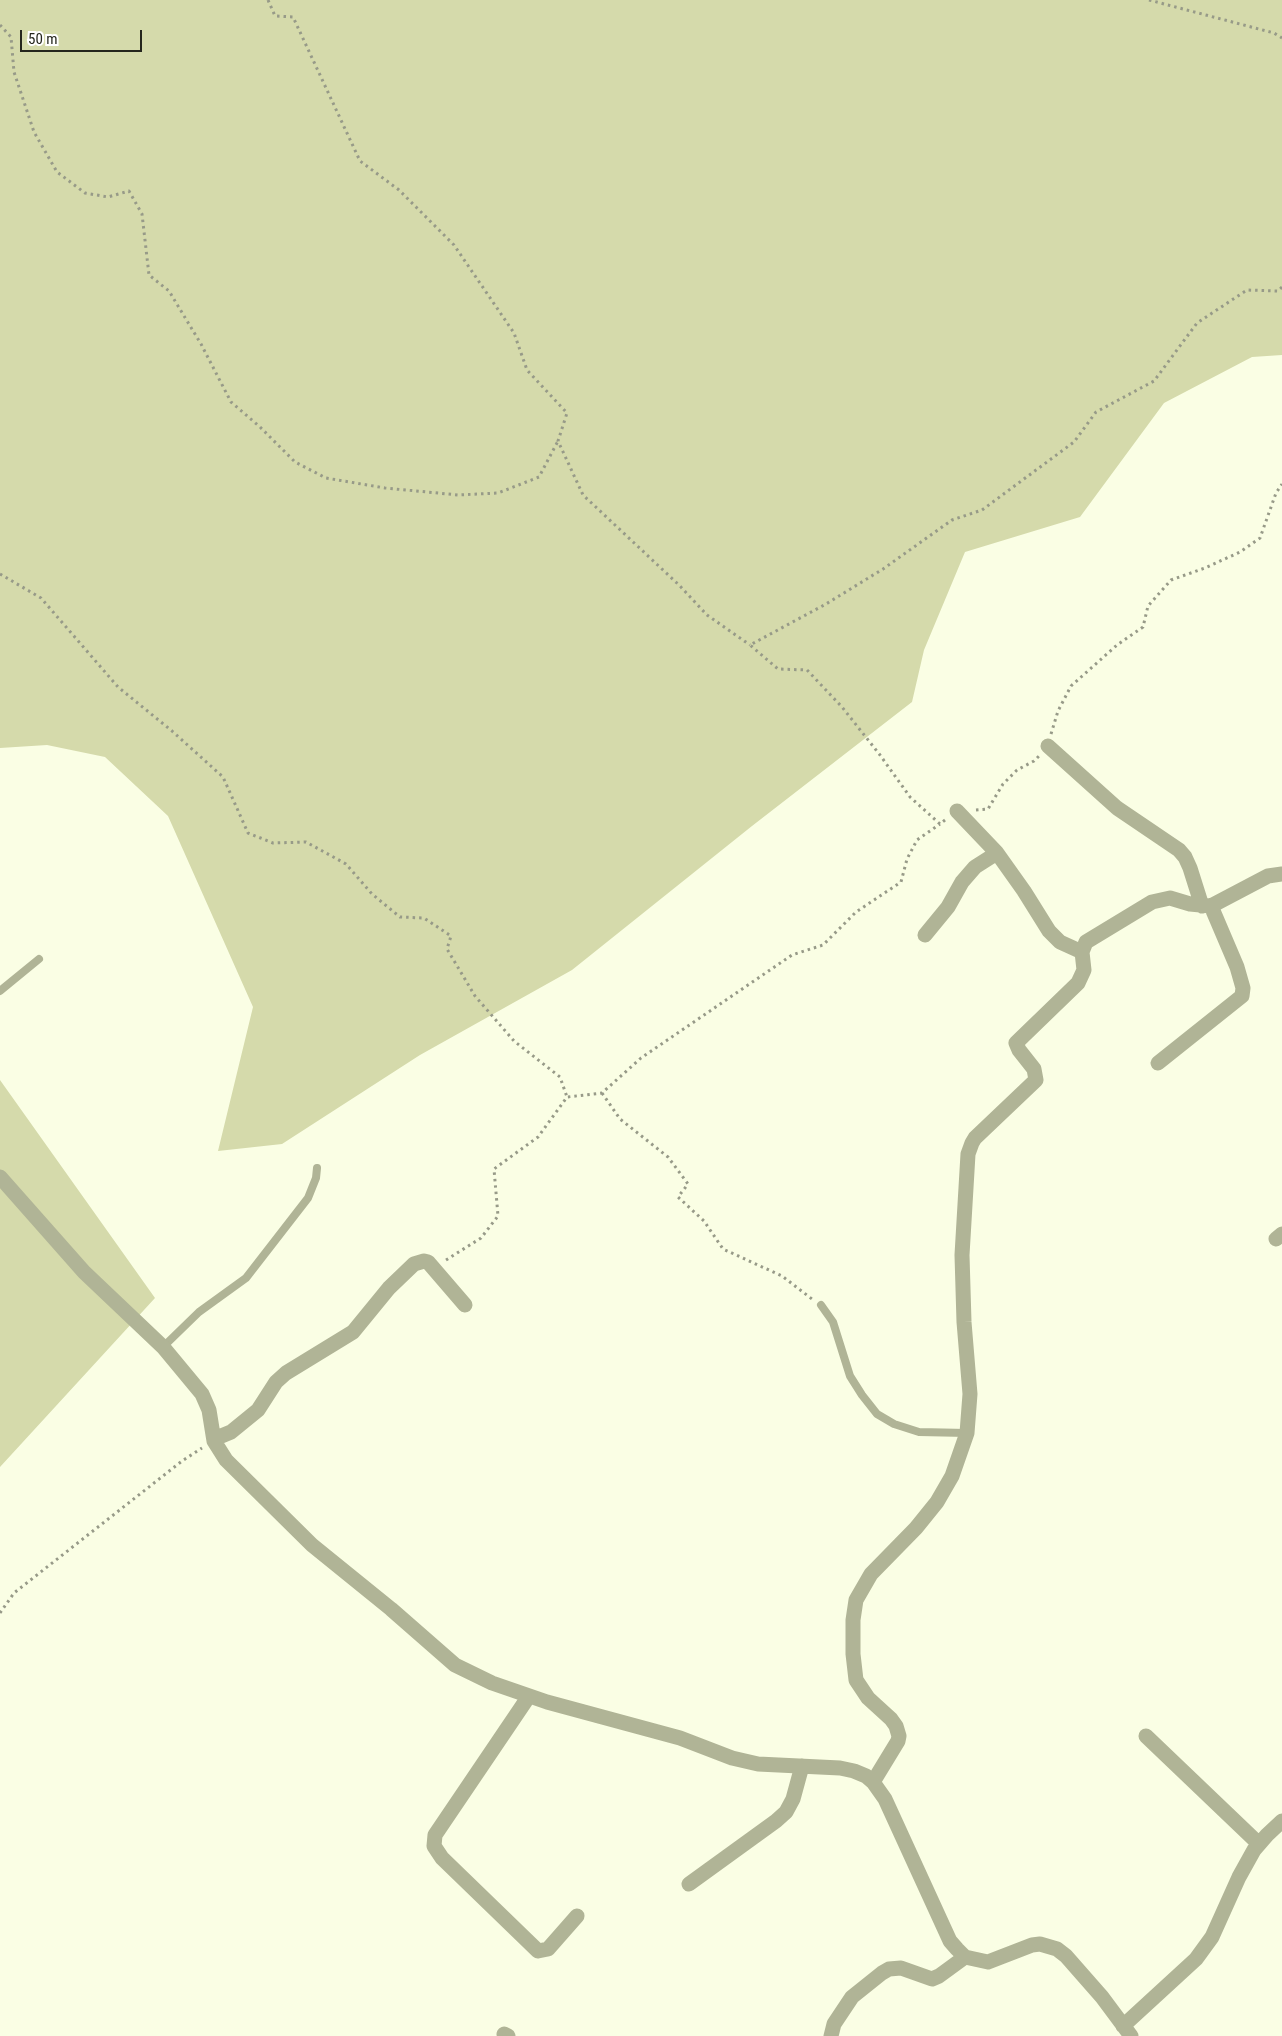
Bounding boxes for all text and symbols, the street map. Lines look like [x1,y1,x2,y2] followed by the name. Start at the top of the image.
[22,20,145,52] scale bar
[28,30,58,48] text: 50 m

